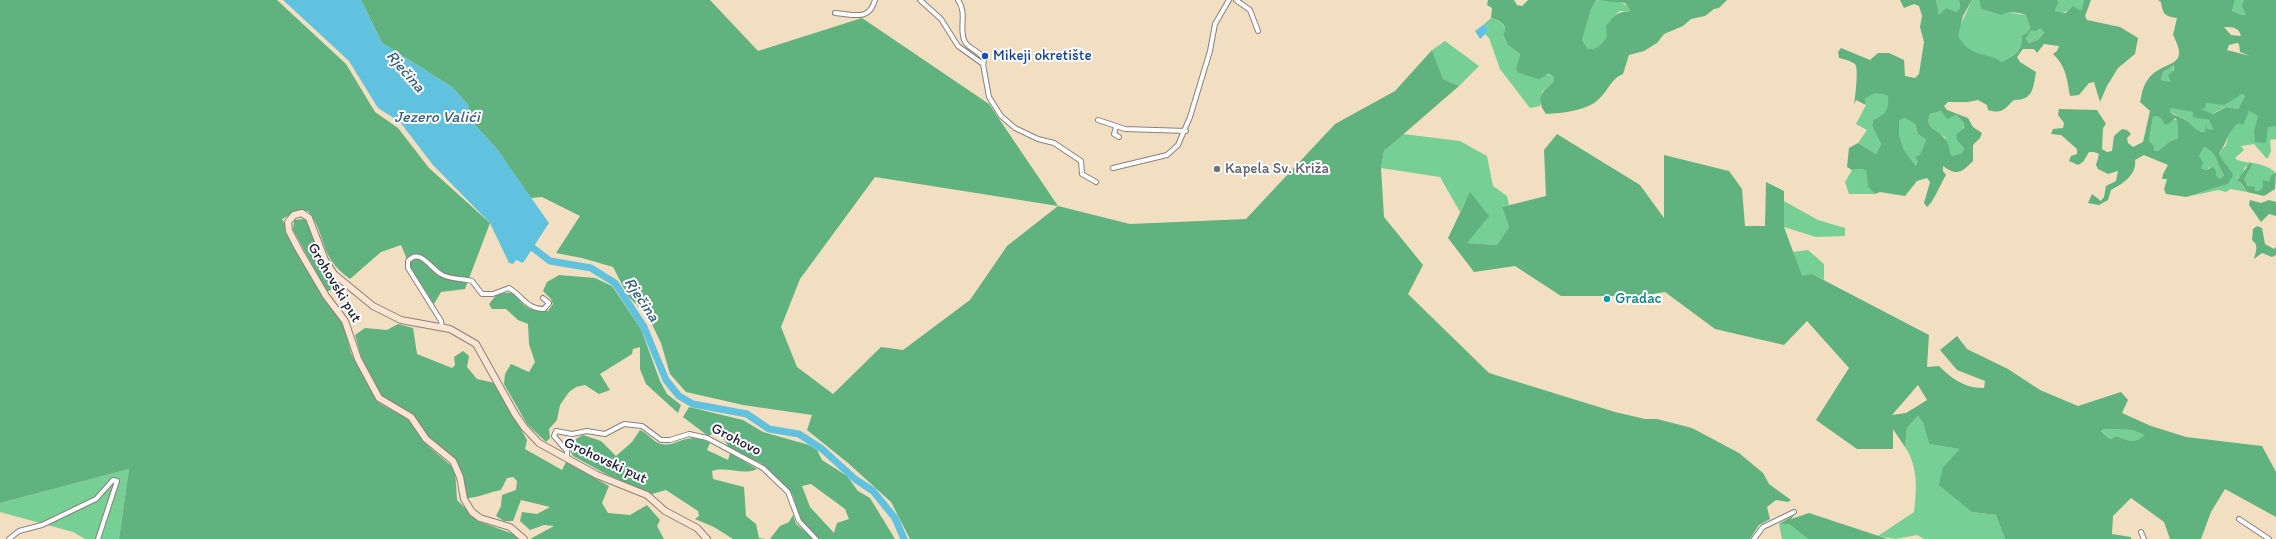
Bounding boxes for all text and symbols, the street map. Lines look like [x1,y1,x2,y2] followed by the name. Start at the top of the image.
[381,47,429,97] water label: Rječina
[993,47,1092,65] place label: Mikeji okretište
[980,51,990,61] marker: Mikeji okretište
[394,108,480,128] water label: Jezero Valići
[1225,160,1329,178] place label: Kapela Sv. Križa
[1212,164,1222,174] marker: Kapela Sv. Križa
[303,240,365,326] street label: Grohovski put
[619,274,663,326] water label: Rječina
[1615,290,1662,308] place label: Gradac
[1602,294,1612,304] marker: Gradac
[708,420,764,460] street label: Grohovo
[561,434,649,488] street label: Grohovski put

